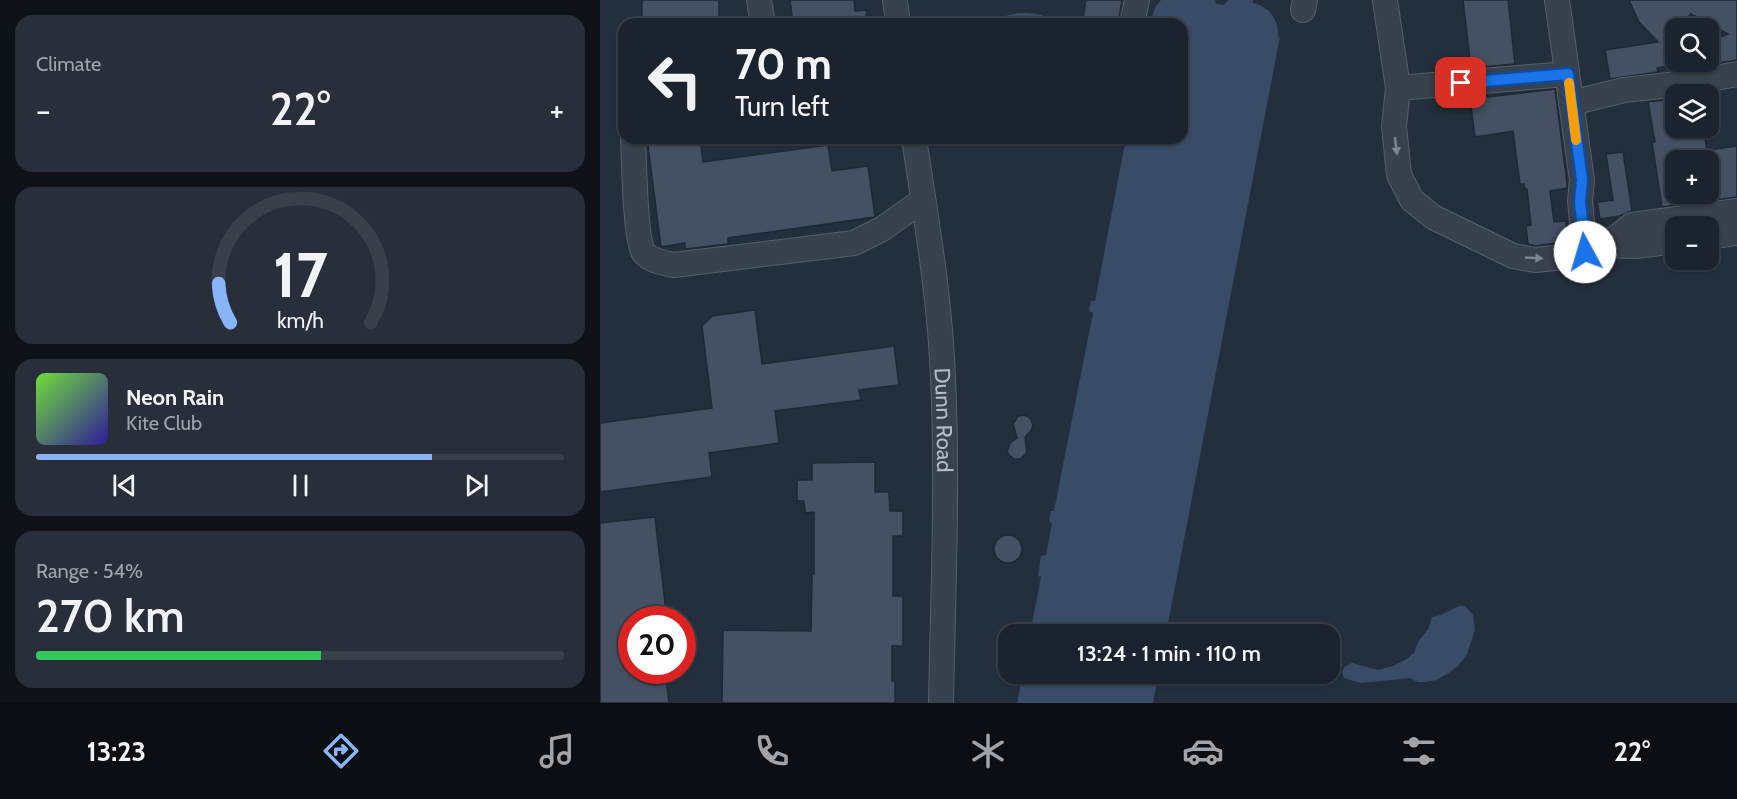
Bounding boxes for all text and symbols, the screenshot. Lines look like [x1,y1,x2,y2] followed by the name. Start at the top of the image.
[1665,18,1719,270] map controls
[1665,18,1719,72] button: search
[735,38,832,90] text: 70 m
[636,42,714,120] icon: left
[36,52,101,76] text: Climate
[1435,57,1486,108] pin
[1444,66,1477,99] icon: arrive
[270,82,330,136] text: 22°
[1665,84,1719,138] button: layers
[36,90,51,130] text: −
[549,90,564,130] text: +
[735,90,829,123] text: Turn left
[1391,137,1401,156] one-way arrow
[1665,150,1719,204] button: +
[1665,216,1719,270] button: −
[1553,220,1617,284] position arrow
[273,237,328,313] text: 17
[1525,254,1544,263] one-way arrow
[277,307,323,333] text: km/h
[929,367,959,473] street label: Dunn Road
[126,384,224,411] text: Neon Rain
[126,411,202,435] text: Kite Club
[108,469,141,502] icon: previous
[284,469,317,502] icon: pause
[460,469,493,502] icon: next
[36,559,143,583] text: Range · 54%
[36,589,184,643] text: 270 km
[618,606,696,684] speed limit sign: 20
[1077,640,1261,667] text: 13:24 · 1 min · 110 m
[320,730,362,772] icon: directions
[536,730,578,772] icon: music
[751,730,793,772] icon: phone
[967,730,1009,772] icon: climate
[1182,730,1224,772] icon: car
[1398,730,1440,772] icon: filters
[87,735,146,768] text: 13:23
[1614,735,1650,768] text: 22°

